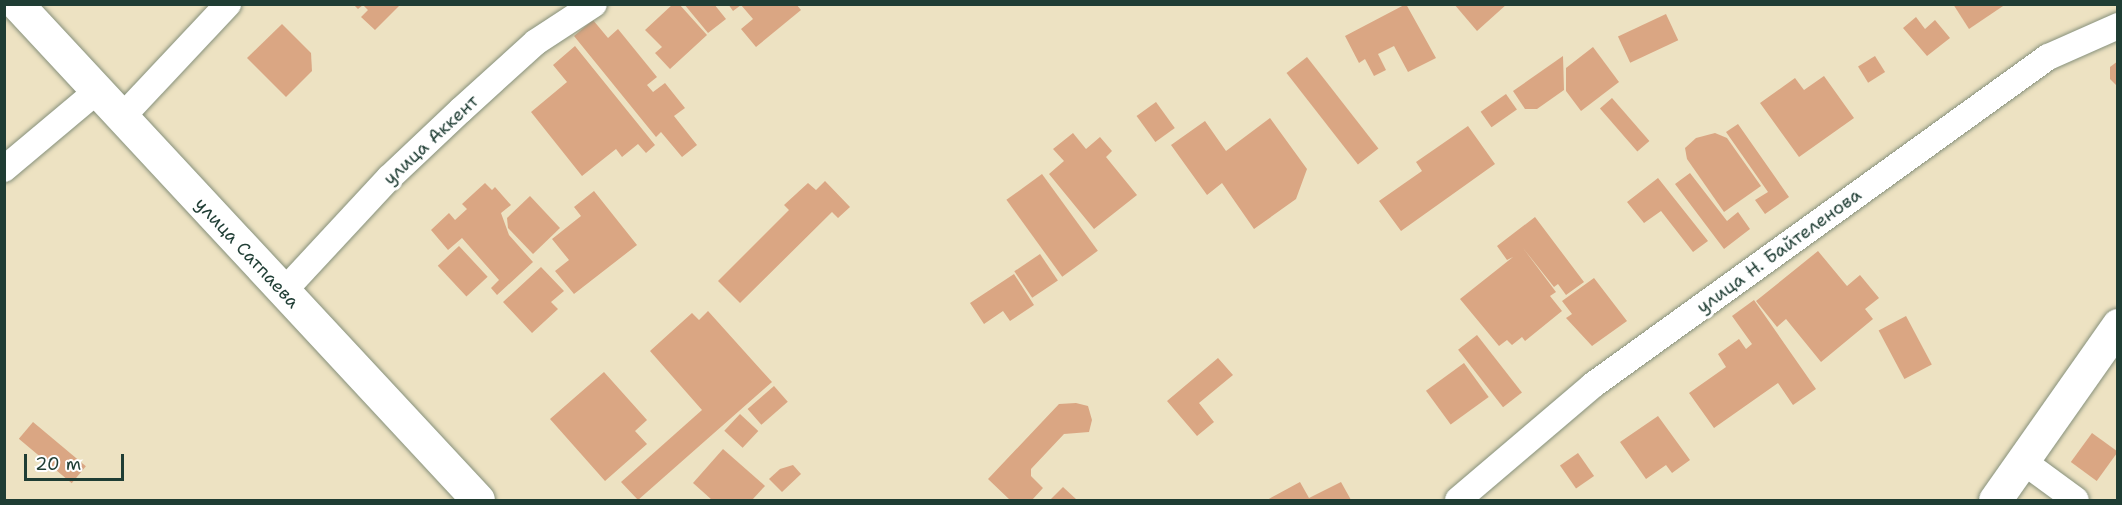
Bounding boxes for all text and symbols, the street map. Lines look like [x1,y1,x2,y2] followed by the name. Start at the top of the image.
[379,90,483,190] street label: улица Аккент
[1692,184,1866,318] street label: улица Н. Байтеленова
[190,193,304,313] street label: улица Сатпаева
[27,442,128,480] scale bar
[35,452,81,476] text: 20 m

